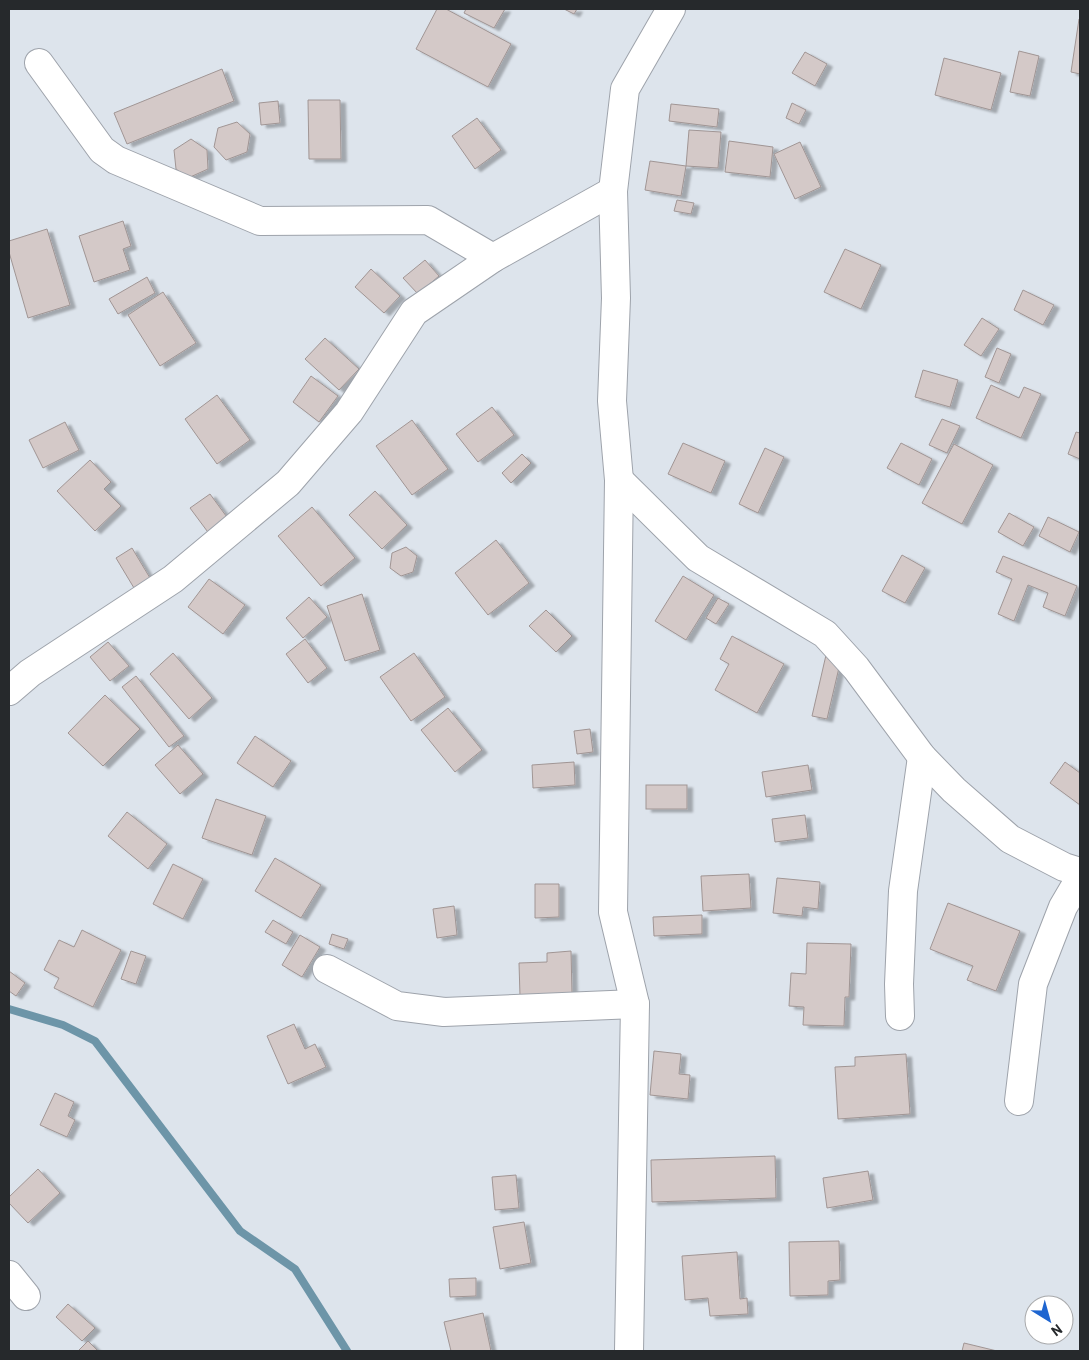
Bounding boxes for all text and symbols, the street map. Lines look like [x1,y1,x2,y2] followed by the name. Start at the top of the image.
[1024,1295,1074,1345] north arrow
[1048,1321,1066,1340] text: N

